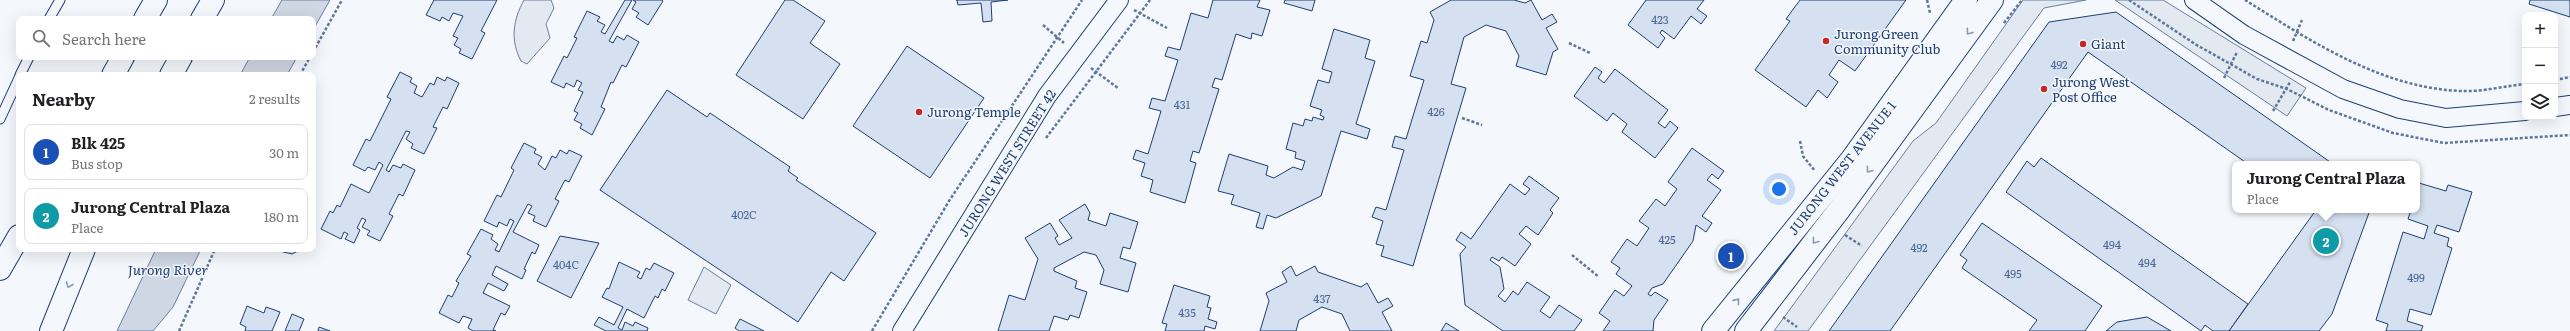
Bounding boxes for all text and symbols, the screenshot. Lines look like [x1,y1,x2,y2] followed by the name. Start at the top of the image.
[1651,11,1669,27] house number: 423
[2522,12,2558,120] map controls
[2522,12,2558,48] button: +
[16,16,316,60] search box
[1834,24,1941,58] place label: Jurong Green Community Club
[30,27,52,49] icon: search
[62,27,146,50] text: Search here
[1967,27,1974,34] one-way arrow
[2091,34,2126,53] place label: Giant
[1821,36,1831,46] marker: Jurong Green Community Club
[2078,39,2088,49] marker: Giant
[2522,48,2558,84] button: −
[2050,56,2068,72] house number: 492
[2052,72,2130,106] place label: Jurong West Post Office
[2039,84,2049,94] marker: Jurong West Post Office
[2522,84,2558,120] button: layers
[953,85,1060,240] street label: JURONG WEST STREET 42
[32,86,95,111] text: Nearby
[249,89,300,108] text: 2 results
[1174,96,1191,112] house number: 431
[1783,97,1900,239] street label: JURONG WEST AVENUE 1
[927,102,1021,121] place label: Jurong Temple
[1427,103,1445,119] house number: 426
[914,107,924,117] marker: Jurong Temple
[71,131,125,154] text: Blk 425
[43,143,49,162] text: 1
[269,143,299,162] text: 30 m
[71,154,123,173] text: Bus stop
[2232,161,2420,213] popup
[1867,165,1874,172] one-way arrow
[2246,166,2406,189] text: Jurong Central Plaza
[1769,179,1789,199] your location
[2246,189,2279,208] text: Place
[71,195,230,218] text: Jurong Central Plaza
[731,206,757,222] house number: 402C
[43,207,49,226] text: 2
[264,207,299,226] text: 180 m
[71,218,103,237] text: Place
[2313,226,2339,256] pin: 2
[1658,231,1676,247] house number: 425
[2103,236,2121,252] house number: 494
[1813,237,1820,244] one-way arrow
[1910,239,1928,255] house number: 492
[1718,241,1744,271] pin: 1
[2138,254,2156,270] house number: 494
[553,256,579,272] house number: 404C
[128,259,209,279] water label: Jurong River
[2004,265,2022,281] house number: 495
[2407,269,2425,285] house number: 499
[66,282,74,289] one-way arrow
[1313,290,1331,306] house number: 437
[1733,298,1740,305] one-way arrow
[1178,304,1196,320] house number: 435

